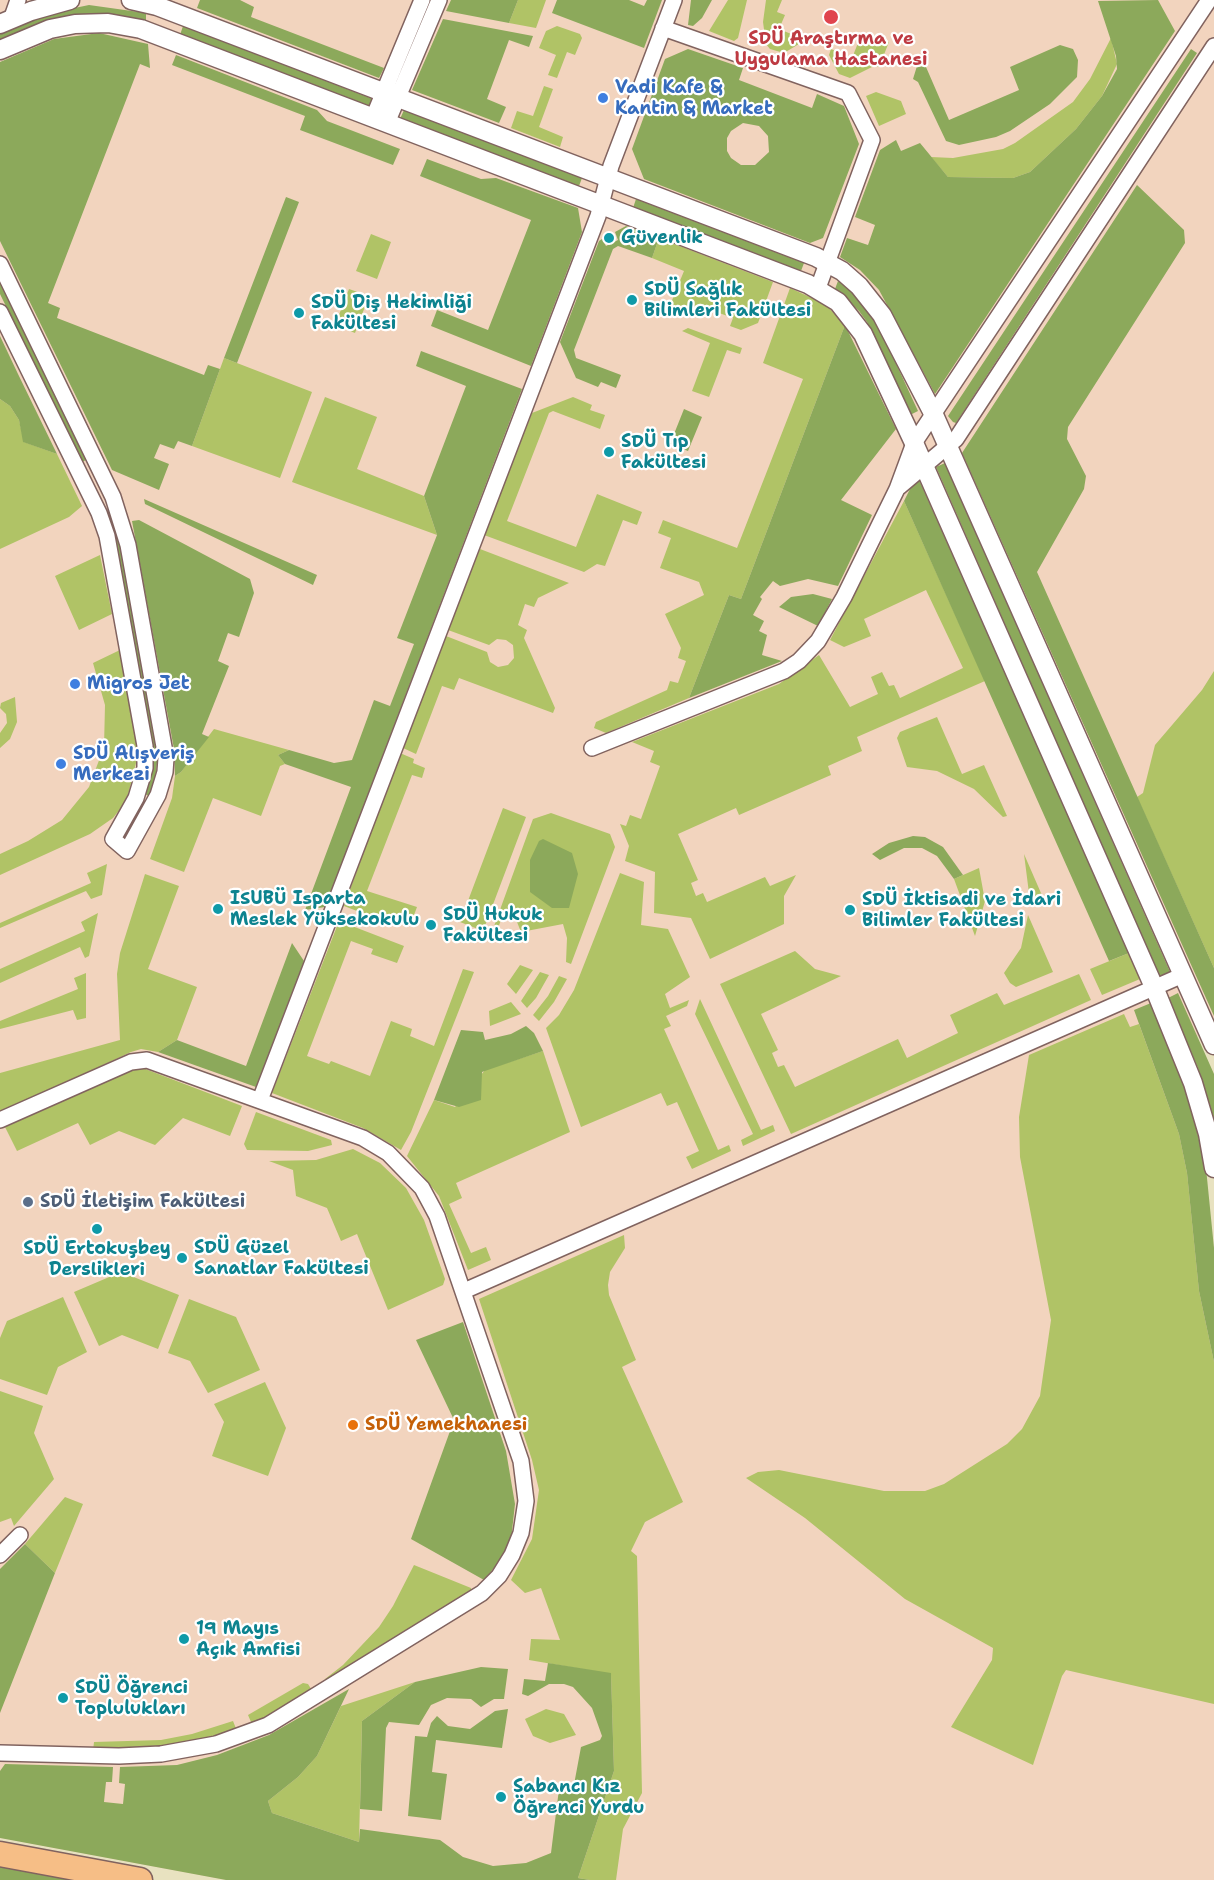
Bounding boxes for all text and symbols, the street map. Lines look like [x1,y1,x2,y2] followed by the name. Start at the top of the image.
[822,8,840,26] marker: SDÜ Araştırma ve Uygulama Hastanesi
[735,28,927,70] place label: SDÜ Araştırma ve Uygulama Hastanesi
[615,77,773,119] place label: Vadi Kafe & Kantin & Market
[596,91,610,105] marker: Vadi Kafe & Kantin & Market
[621,227,703,249] place label: Güvenlik
[602,231,616,245] marker: Güvenlik
[644,279,811,322] place label: SDÜ Sağlık Bilimleri Fakültesi
[311,292,472,334] place label: SDÜ Diş Hekimliği Fakültesi
[625,293,639,307] marker: SDÜ Sağlık Bilimleri Fakültesi
[292,306,306,320] marker: SDÜ Diş Hekimliği Fakültesi
[621,431,706,474] place label: SDÜ Tıp Fakültesi
[602,445,616,459] marker: SDÜ Tıp Fakültesi
[87,673,190,695] place label: Migros Jet
[68,677,82,691] marker: Migros Jet
[73,743,195,786] place label: SDÜ Alışveriş Merkezi
[54,757,68,771] marker: SDÜ Alışveriş Merkezi
[230,888,419,930] place label: ISUBÜ Isparta Meslek Yüksekokulu
[862,889,1061,932] place label: SDÜ İktisadi ve İdari Bilimler Fakültesi
[211,902,225,916] marker: ISUBÜ Isparta Meslek Yüksekokulu
[843,903,857,917] marker: SDÜ İktisadi ve İdari Bilimler Fakültesi
[443,904,543,946] place label: SDÜ Hukuk Fakültesi
[424,918,438,932] marker: SDÜ Hukuk Fakültesi
[40,1191,245,1213] place label: SDÜ İletişim Fakültesi
[21,1195,35,1209] marker: SDÜ İletişim Fakültesi
[90,1222,104,1236] marker: SDÜ Ertokuşbey Derslikleri
[194,1237,369,1280] place label: SDÜ Güzel Sanatlar Fakültesi
[23,1238,171,1280] place label: SDÜ Ertokuşbey Derslikleri
[175,1251,189,1265] marker: SDÜ Güzel Sanatlar Fakültesi
[365,1414,527,1436] place label: SDÜ Yemekhanesi
[346,1418,360,1432] marker: SDÜ Yemekhanesi
[196,1618,300,1660] place label: 19 Mayıs Açık Amfisi
[177,1632,191,1646] marker: 19 Mayıs Açık Amfisi
[75,1677,188,1720] place label: SDÜ Öğrenci Toplulukları
[56,1691,70,1705] marker: SDÜ Öğrenci Toplulukları
[513,1776,644,1818] place label: Sabancı Kız Öğrenci Yurdu
[494,1790,508,1804] marker: Sabancı Kız Öğrenci Yurdu

